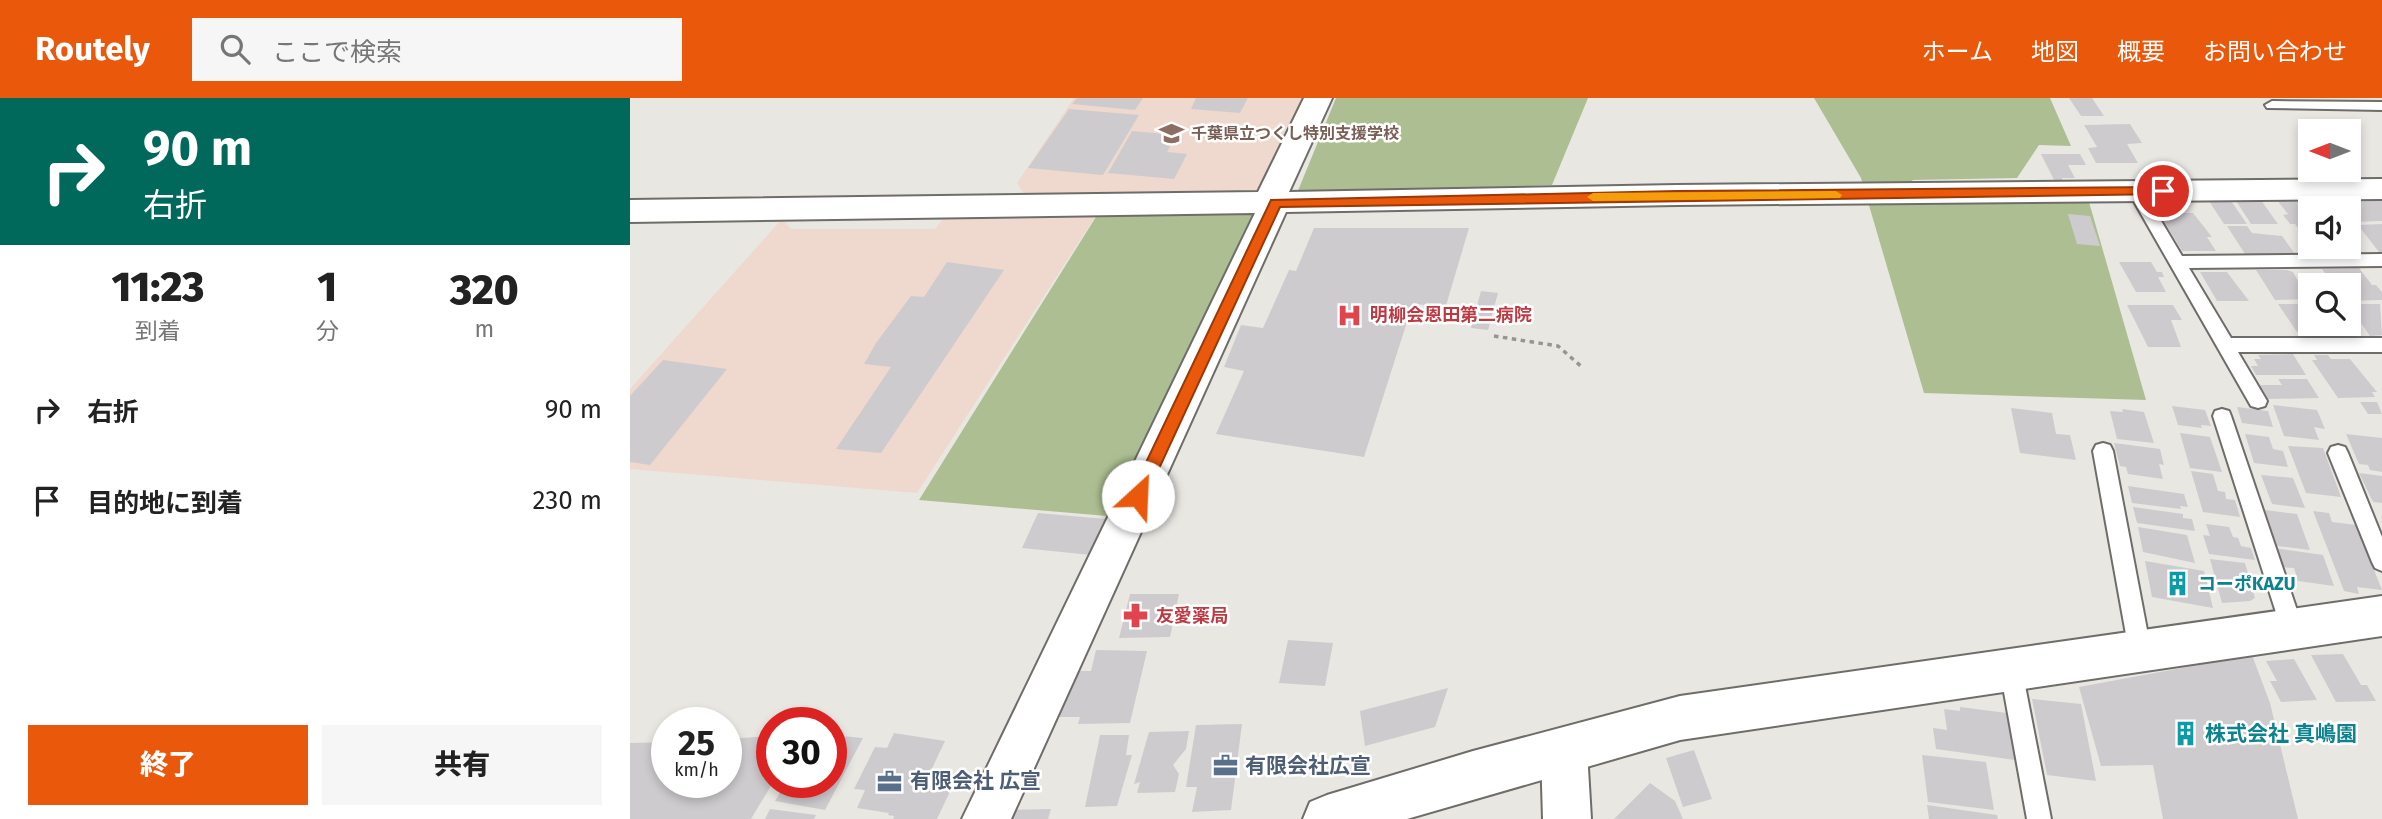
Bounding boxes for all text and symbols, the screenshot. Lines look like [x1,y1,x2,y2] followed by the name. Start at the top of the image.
[192,18,682,81] search box
[35,29,150,69] text: Routely
[216,30,254,68] icon: search
[272,37,402,68] text: ここで検索
[1922,38,1993,66] text: ホーム
[2031,38,2079,66] text: 地図
[2117,38,2165,66] text: 概要
[2203,38,2347,66] text: お問い合わせ
[143,119,252,178] text: 90 m
[1157,119,1185,147] school or university icon: 千葉県立つくし特別支援学校
[2298,119,2361,182] north arrow
[2298,119,2361,336] map controls
[1191,124,1399,143] place label: 千葉県立つくし特別支援学校
[28,126,119,217] icon: right
[2133,161,2193,221] pin
[2144,172,2182,210] icon: arrive
[143,186,207,224] text: 右折
[2298,196,2361,259] button: sound
[111,262,204,312] text: 11:23
[317,262,337,312] text: 1
[450,265,519,315] text: 320
[2298,273,2361,336] button: search
[1336,301,1364,329] hospital icon: 明柳会恩田第二病院
[1370,304,1532,326] place label: 明柳会恩田第二病院
[474,315,494,343] text: m
[135,317,181,345] text: 到着
[316,317,339,345] text: 分
[28,391,66,429] icon: right
[545,394,602,425] text: 90 m
[87,397,139,428] text: 右折
[1101,459,1175,533] position arrow
[28,482,66,520] icon: arrive
[533,485,602,516] text: 230 m
[87,488,243,519] text: 目的地に到着
[2164,570,2192,598] building icon: コーポKAZU
[2198,573,2295,595] place label: コーポKAZU
[1122,602,1150,630] pharmacy icon: 友愛薬局
[1156,605,1228,627] place label: 友愛薬局
[756,707,847,798] speed limit sign: 30
[2171,720,2199,748] building icon: 株式会社 真嶋園
[2205,721,2357,747] place label: 株式会社 真嶋園
[678,722,715,764] text: 25
[28,725,308,805] button: 終了
[322,725,602,805] button: 共有
[1211,752,1239,780] office icon: 有限会社広宣
[1245,753,1371,779] place label: 有限会社広宣
[674,759,719,781] text: km/h
[876,767,904,795] office icon: 有限会社 広宣
[910,768,1041,794] place label: 有限会社 広宣

